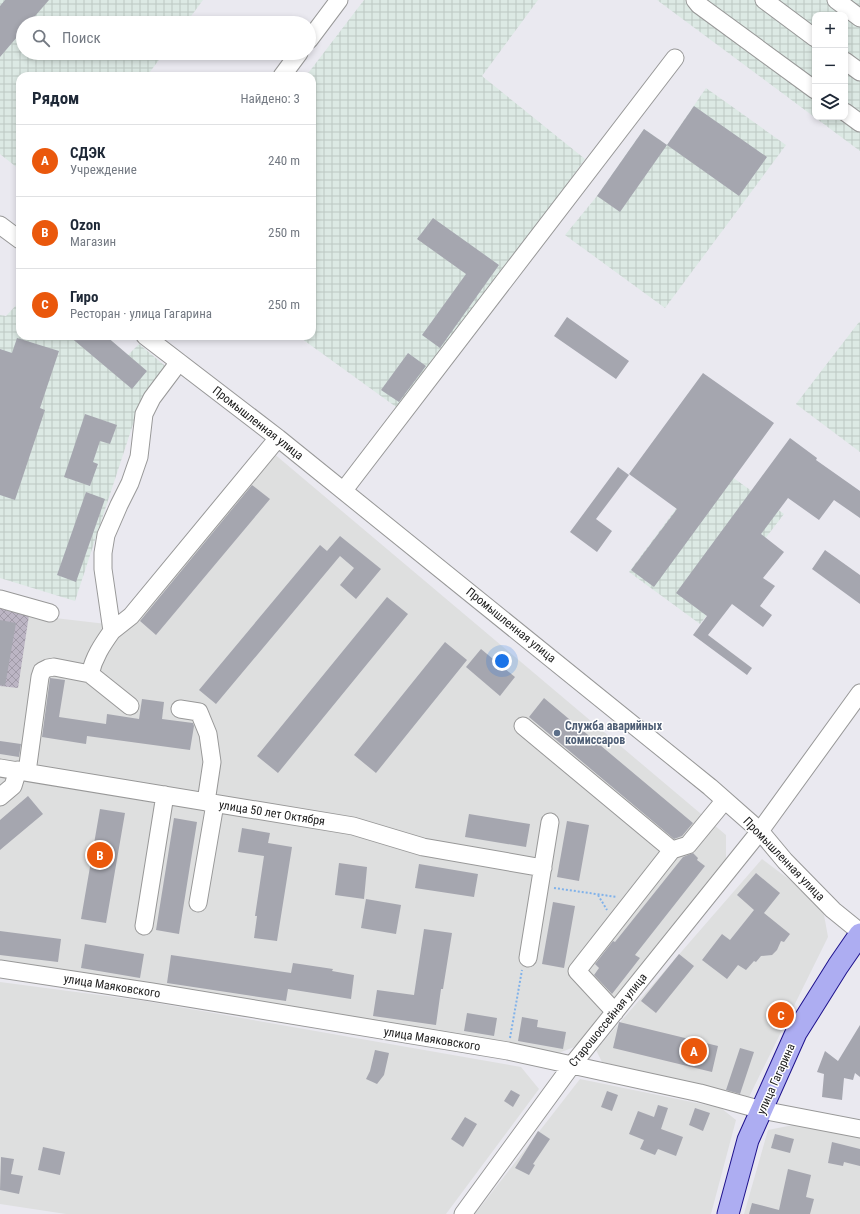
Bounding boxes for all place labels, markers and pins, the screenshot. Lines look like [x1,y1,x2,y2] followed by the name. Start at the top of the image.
[565,719,663,747] place label: Служба аварийных комиссаров
[552,728,562,738] marker: Служба аварийных комиссаров
[87,840,113,870] pin: B
[768,1000,794,1030] pin: C
[681,1036,707,1066] pin: A

